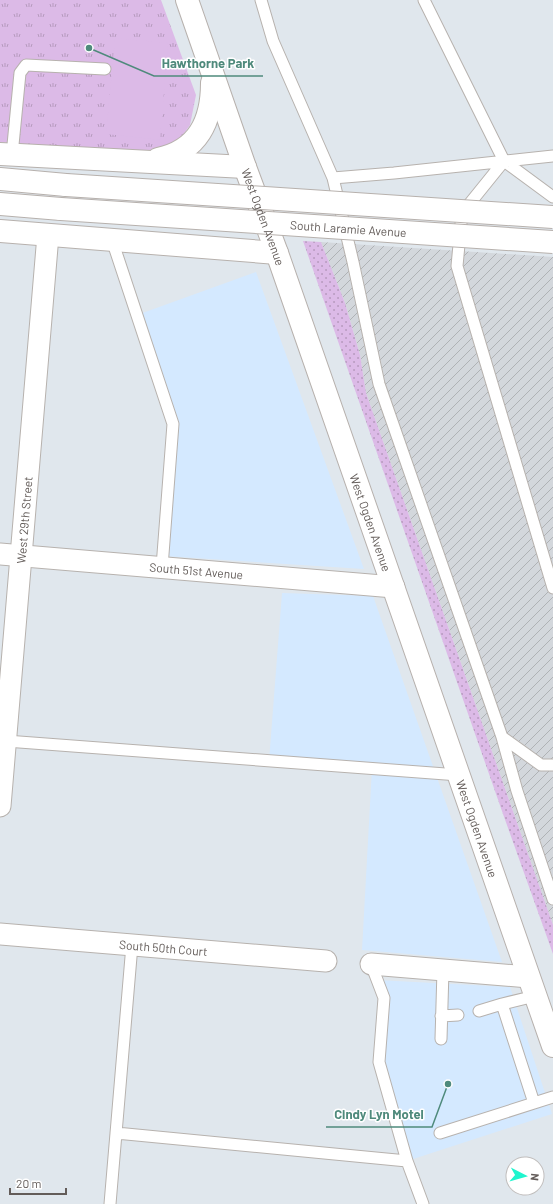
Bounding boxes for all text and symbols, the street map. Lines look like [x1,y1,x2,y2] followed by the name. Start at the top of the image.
[154,51,263,76] callout: Hawthorne Park
[162,55,254,71] text: Hawthorne Park
[239,166,288,267] street label: West Ogden Avenue
[290,217,407,239] street label: South Laramie Avenue
[347,472,394,573] street label: West Ogden Avenue
[13,476,35,564] street label: West 29th Street
[149,560,244,581] street label: South 51st Avenue
[454,778,501,879] street label: West Ogden Avenue
[119,937,208,958] street label: South 50th Court
[326,1102,432,1127] callout: Cindy Lyn Motel
[334,1106,424,1122] text: Cindy Lyn Motel
[505,1156,545,1196] north arrow
[10,1170,66,1196] scale bar
[529,1173,542,1181] text: N
[16,1176,42,1190] text: 20 m

